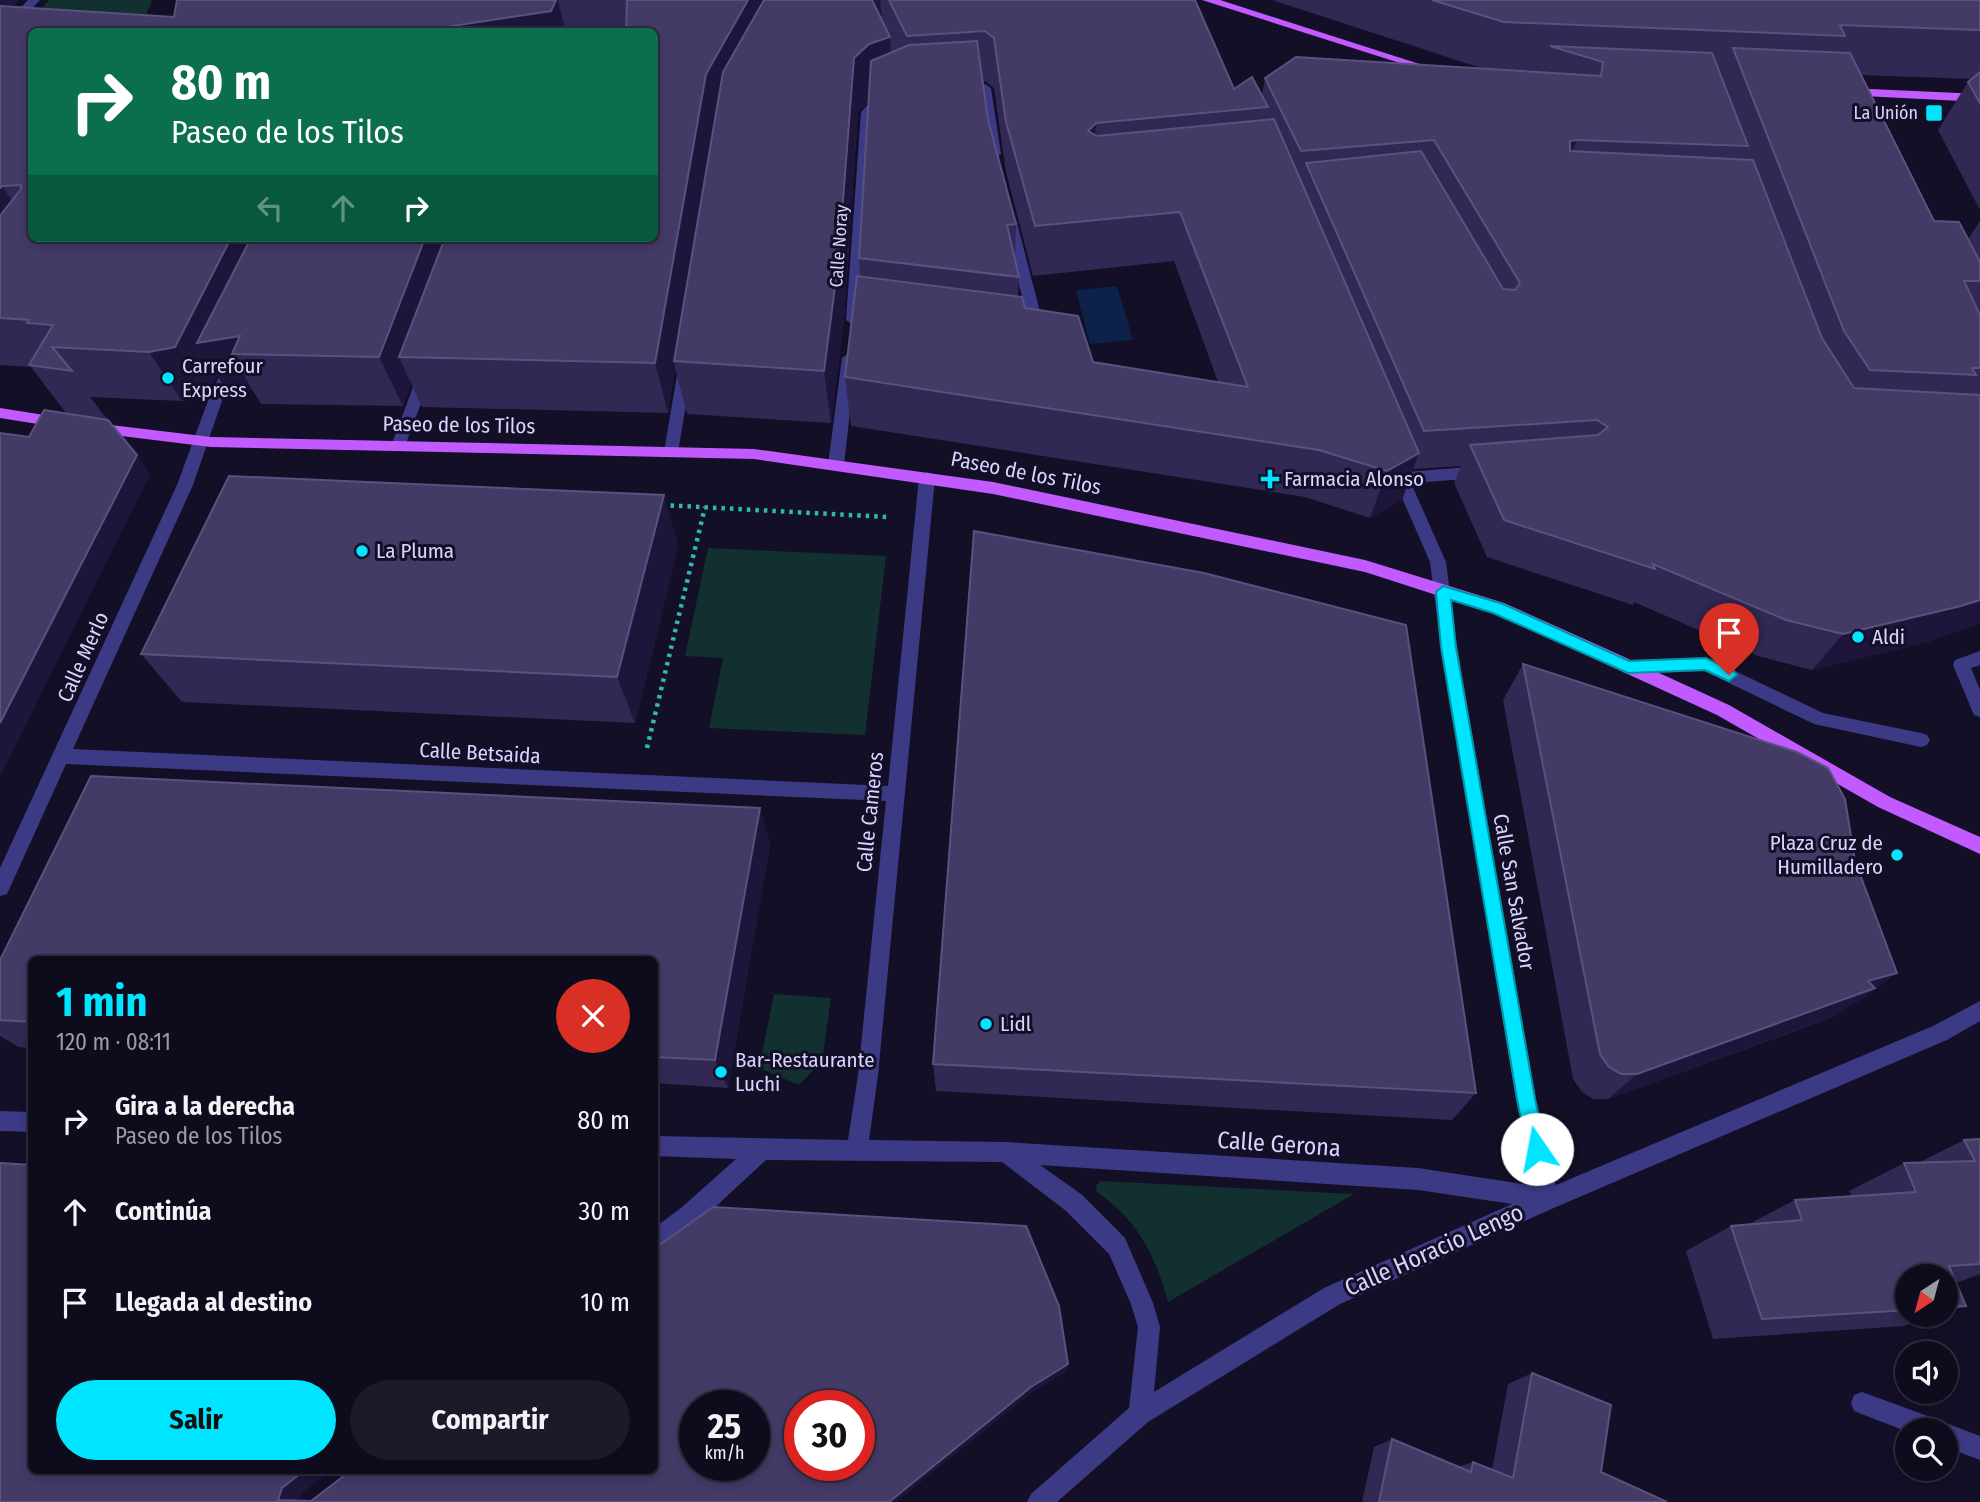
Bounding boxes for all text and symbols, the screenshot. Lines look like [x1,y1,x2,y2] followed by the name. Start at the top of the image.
[171,53,271,112] text: 80 m
[56,56,147,147] icon: right
[1854,102,1918,124] place label: La Unión
[1924,103,1944,123] marker: La Unión
[171,113,404,151] text: Paseo de los Tilos
[251,189,289,227] icon: left
[324,189,362,227] icon: ahead
[397,189,435,227] icon: right
[825,204,853,288] street label: Calle Noray
[182,353,263,403] place label: Carrefour Express
[160,370,176,386] marker: Carrefour Express
[382,411,536,439] street label: Paseo de los Tilos
[949,446,1103,500] street label: Paseo de los Tilos
[1284,466,1424,492] place label: Farmacia Alonso
[1262,471,1278,487] marker: Farmacia Alonso
[376,538,454,564] place label: La Pluma
[354,543,370,559] marker: La Pluma
[1699,603,1759,675] pin
[52,608,114,706] street label: Calle Merlo
[1710,614,1748,652] icon: arrive
[1872,624,1905,650] place label: Aldi
[1850,629,1866,645] marker: Aldi
[419,737,541,769] street label: Calle Betsaida
[851,751,889,873] street label: Calle Cameros
[1487,812,1541,973] street label: Calle San Salvador
[1770,830,1883,880] place label: Plaza Cruz de Humilladero
[1889,847,1905,863] marker: Plaza Cruz de Humilladero
[56,977,147,1027] text: 1 min
[556,979,630,1053] button: close
[1000,1011,1032,1037] place label: Lidl
[978,1016,994,1032] marker: Lidl
[56,1028,171,1056] text: 120 m · 08:11
[735,1047,875,1097] place label: Bar-Restaurante Luchi
[713,1064,729,1080] marker: Bar-Restaurante Luchi
[115,1091,295,1122] text: Gira a la derecha
[56,1102,94,1140] icon: right
[577,1105,630,1136] text: 80 m
[1500,1112,1574,1186] position arrow
[115,1122,282,1150] text: Paseo de los Tilos
[1216,1126,1342,1162] street label: Calle Gerona
[56,1193,94,1231] icon: ahead
[115,1196,212,1227] text: Continúa
[579,1196,630,1227] text: 30 m
[1340,1198,1528,1302] street label: Calle Horacio Lengo
[1895,1264,1958,1326] north arrow
[1895,1264,1958,1481] map controls
[56,1284,94,1322] icon: arrive
[115,1287,312,1318] text: Llegada al destino
[580,1287,630,1318] text: 10 m
[1895,1341,1958,1404] button: sound
[56,1380,336,1460] button: Salir
[350,1380,630,1460] button: Compartir
[784,1390,875,1481] speed limit sign: 30
[708,1405,741,1447] text: 25
[1895,1418,1958,1481] button: search
[704,1442,745,1464] text: km/h

